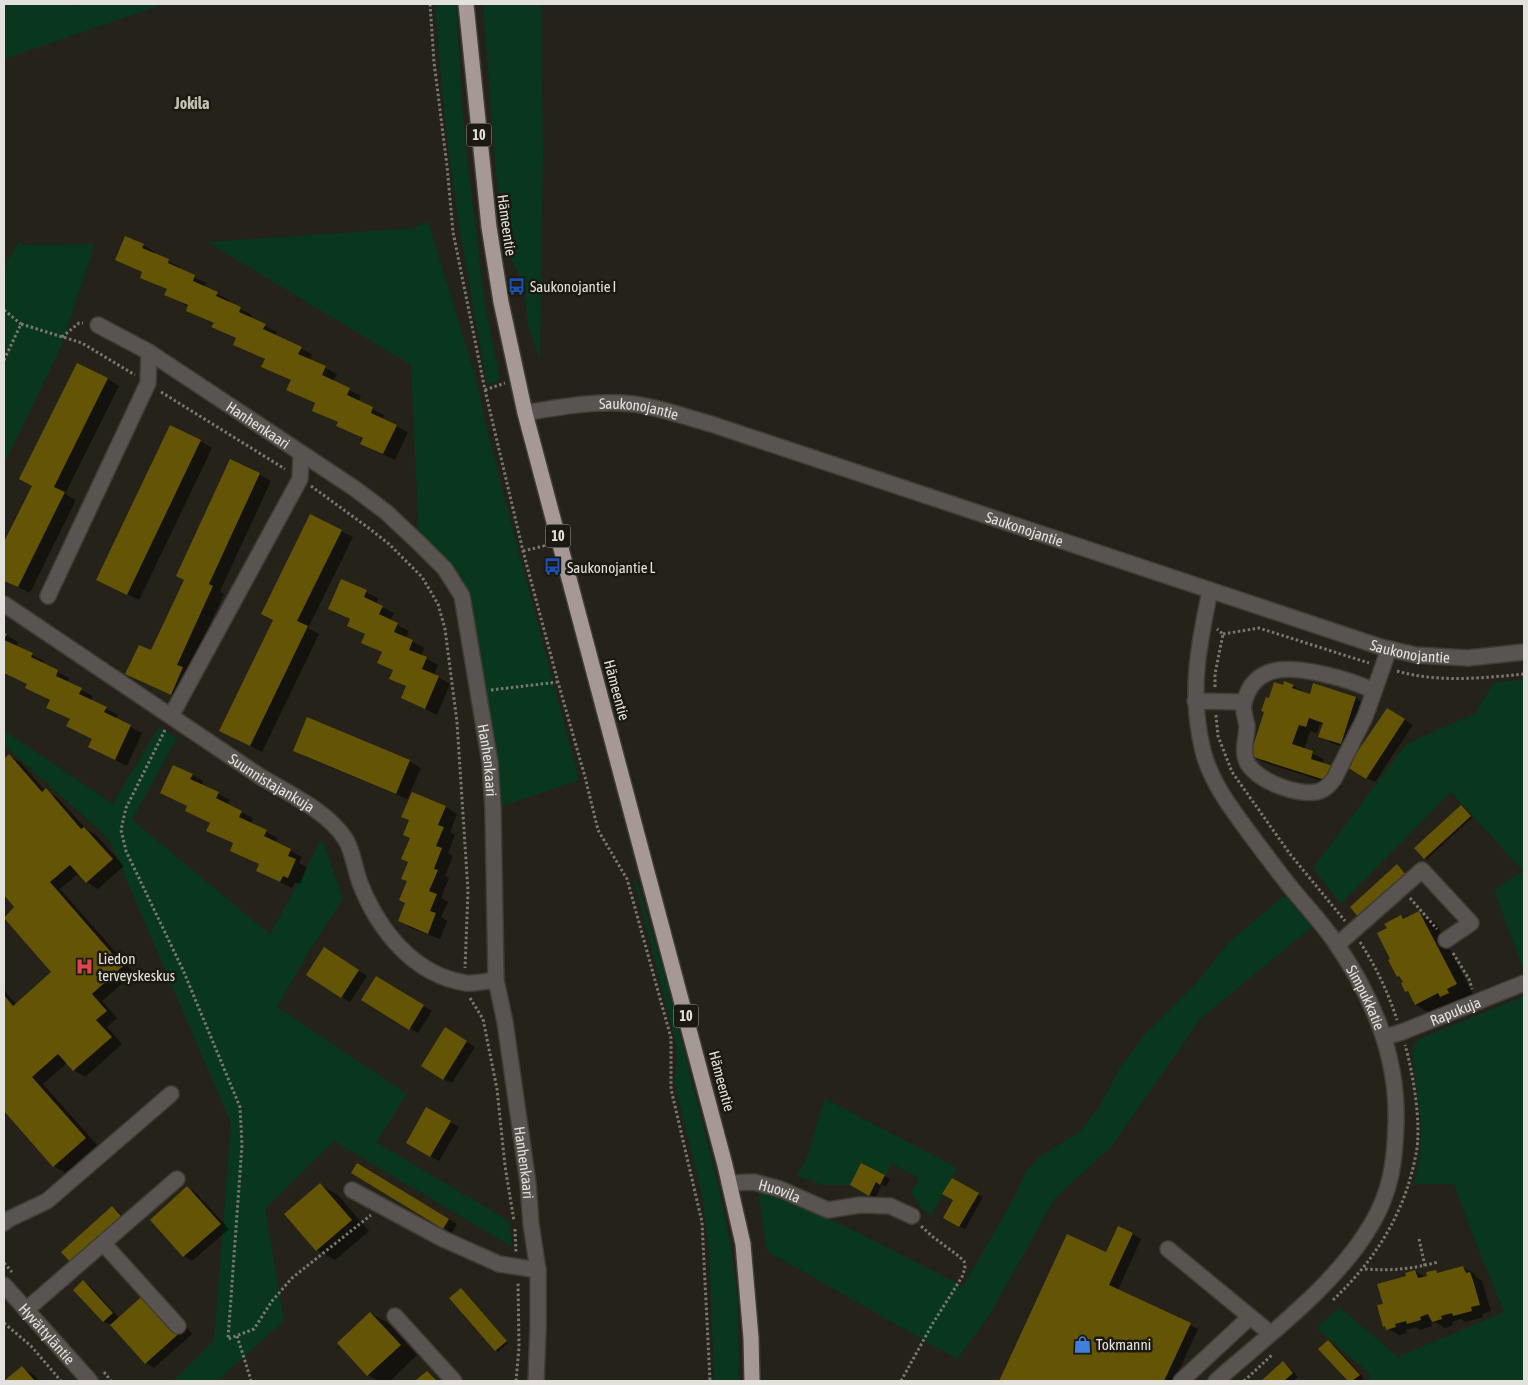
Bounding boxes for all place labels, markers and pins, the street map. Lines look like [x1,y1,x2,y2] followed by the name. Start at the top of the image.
[506,276,526,296] bus stop icon: Saukonojantie I
[530,278,616,295] place label: Saukonojantie I
[543,557,563,577] bus stop icon: Saukonojantie L
[567,559,656,576] place label: Saukonojantie L
[98,950,175,984] place label: Liedon terveyskeskus
[74,957,94,977] hospital icon: Liedon terveyskeskus
[1072,1334,1092,1354] shop icon: Tokmanni
[1096,1336,1151,1353] place label: Tokmanni

